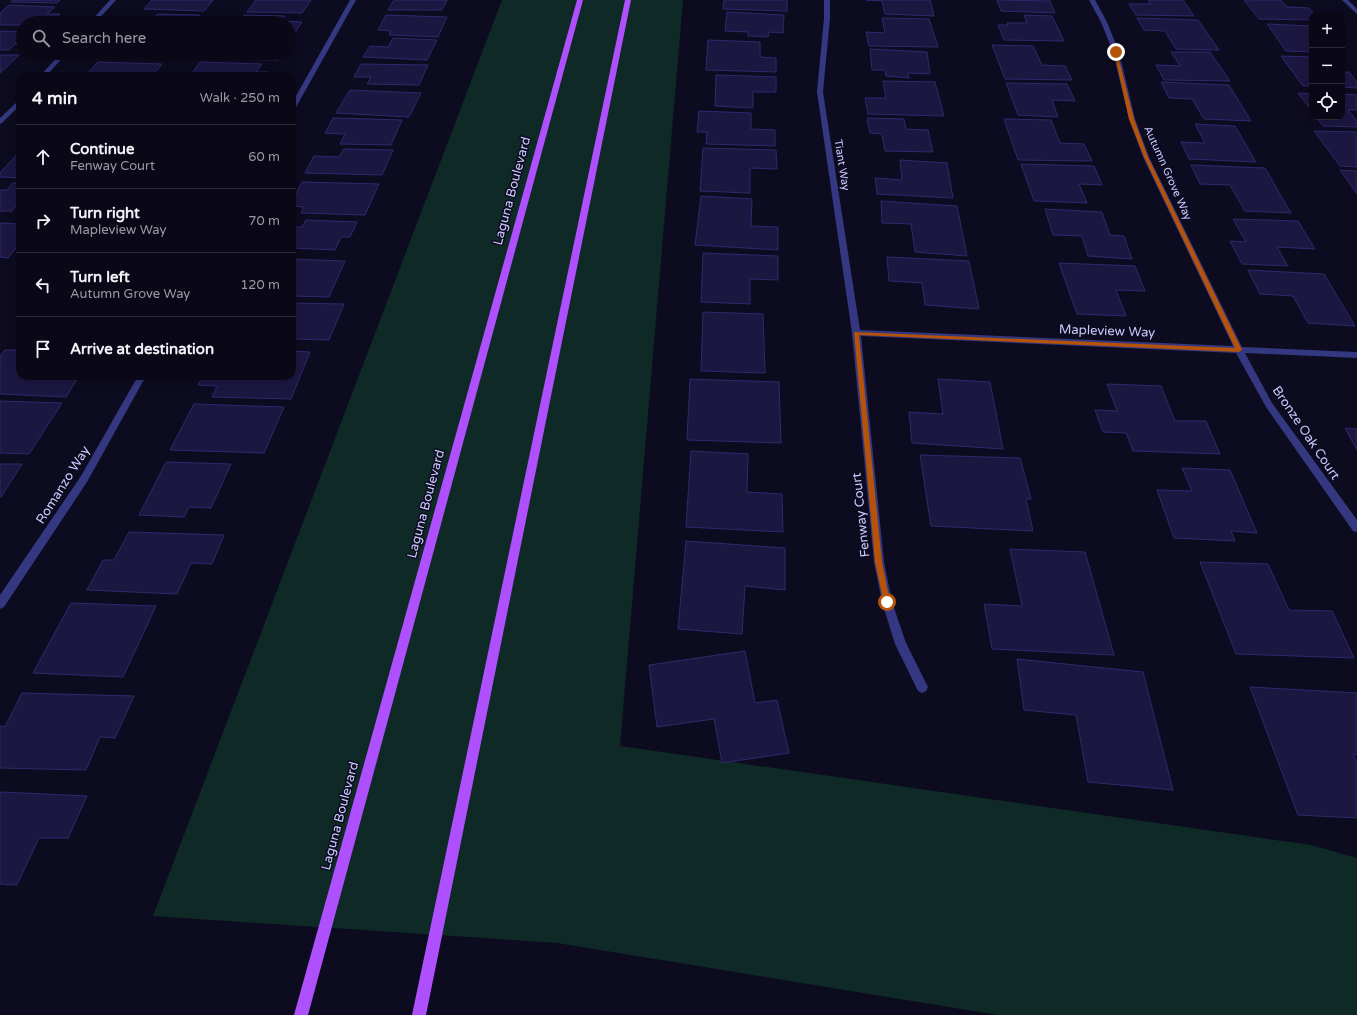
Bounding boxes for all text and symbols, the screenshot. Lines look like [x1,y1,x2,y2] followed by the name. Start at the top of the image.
[1309,12,1345,120] map controls
[1309,12,1345,48] button: +
[16,16,296,60] search box
[30,27,52,49] icon: search
[62,29,146,47] text: Search here
[1107,43,1125,61] route end
[1309,48,1345,84] button: −
[1309,84,1345,120] button: locate
[32,88,77,109] text: 4 min
[200,90,280,106] text: Walk · 250 m
[1141,124,1195,222] street label: Autumn Grove Way
[490,135,534,247] street label: Laguna Boulevard
[832,138,852,192] street label: Tiant Way
[70,140,134,158] text: Continue
[32,146,54,168] icon: ahead
[248,149,280,165] text: 60 m
[70,158,155,174] text: Fenway Court
[70,204,140,222] text: Turn right
[32,210,54,232] icon: right
[248,213,280,229] text: 70 m
[70,222,167,238] text: Mapleview Way
[70,268,130,286] text: Turn left
[32,274,54,296] icon: left
[240,277,280,293] text: 120 m
[70,286,190,302] text: Autumn Grove Way
[1059,321,1156,341] street label: Mapleview Way
[32,338,54,360] icon: arrive
[70,340,214,358] text: Arrive at destination
[1269,383,1343,483] street label: Bronze Oak Court
[33,443,93,527] street label: Romanzo Way
[404,448,448,560] street label: Laguna Boulevard
[849,472,873,558] street label: Fenway Court
[878,593,896,611] route start
[318,760,362,872] street label: Laguna Boulevard

